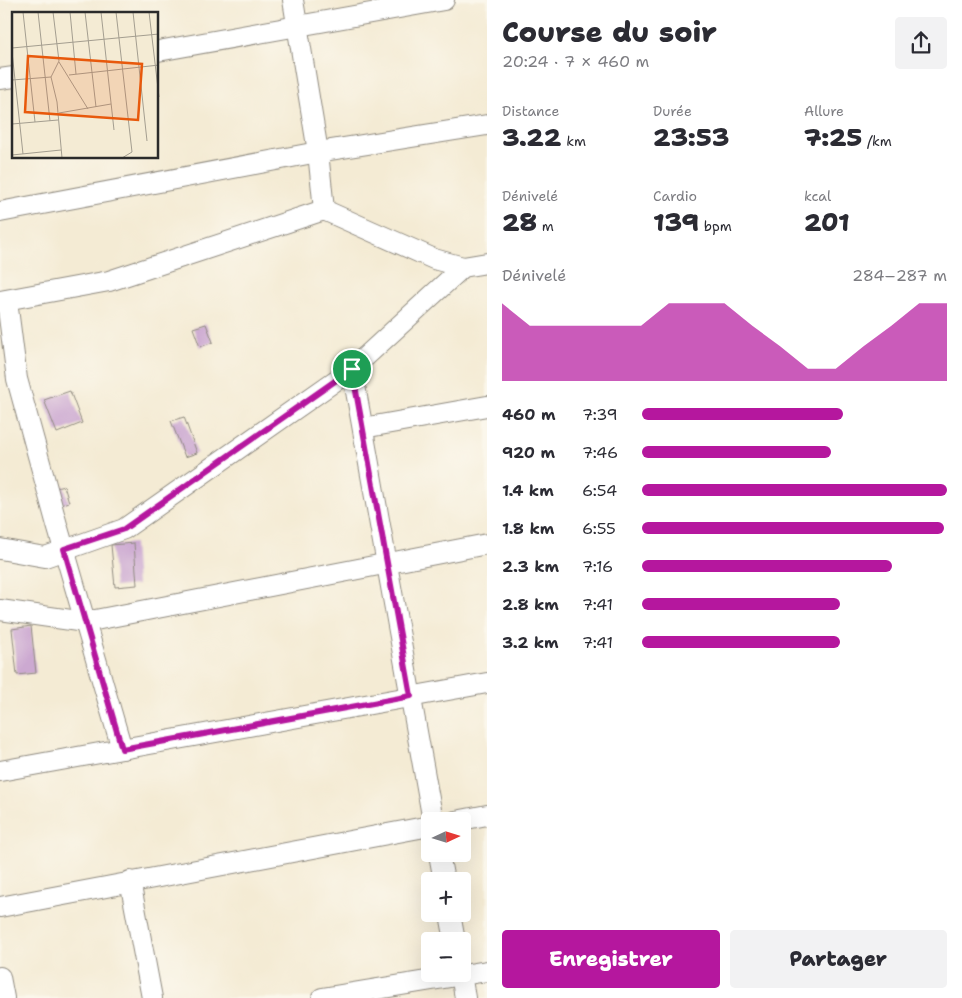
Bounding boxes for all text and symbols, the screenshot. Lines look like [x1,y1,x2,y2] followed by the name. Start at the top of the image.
[12,12,159,159] inset map
[502,13,717,51] text: Course du soir
[895,17,947,69] button: share
[502,51,649,72] text: 20:24 · 7 × 460 m
[502,102,559,120] text: Distance
[653,102,692,120] text: Durée
[804,102,844,120] text: Allure
[502,120,561,154] text: 3.22
[653,120,729,154] text: 23:53
[804,120,862,154] text: 7:25
[561,132,586,150] text: km
[862,132,892,150] text: /km
[502,187,558,205] text: Dénivelé
[653,187,697,205] text: Cardio
[804,187,831,205] text: kcal
[502,205,537,239] text: 28
[653,205,699,239] text: 139
[804,205,850,239] text: 201
[537,217,554,235] text: m
[699,217,732,235] text: bpm
[502,265,566,286] text: Dénivelé
[852,265,947,286] text: 284–287 m
[331,348,373,390] pin
[338,355,366,383] icon: arrive
[502,404,556,425] text: 460 m
[582,404,618,425] text: 7:39
[502,442,555,463] text: 920 m
[582,442,618,463] text: 7:46
[502,480,554,501] text: 1.4 km
[582,480,617,501] text: 6:54
[502,518,554,539] text: 1.8 km
[582,518,616,539] text: 6:55
[502,556,559,577] text: 2.3 km
[582,556,613,577] text: 7:16
[502,594,559,615] text: 2.8 km
[582,594,613,615] text: 7:41
[502,632,559,653] text: 3.2 km
[582,632,613,653] text: 7:41
[421,812,471,862] north arrow
[421,812,471,982] map controls
[421,872,471,922] button: +
[502,930,720,988] button: Enregistrer
[730,930,947,988] button: Partager
[421,932,471,982] button: −

